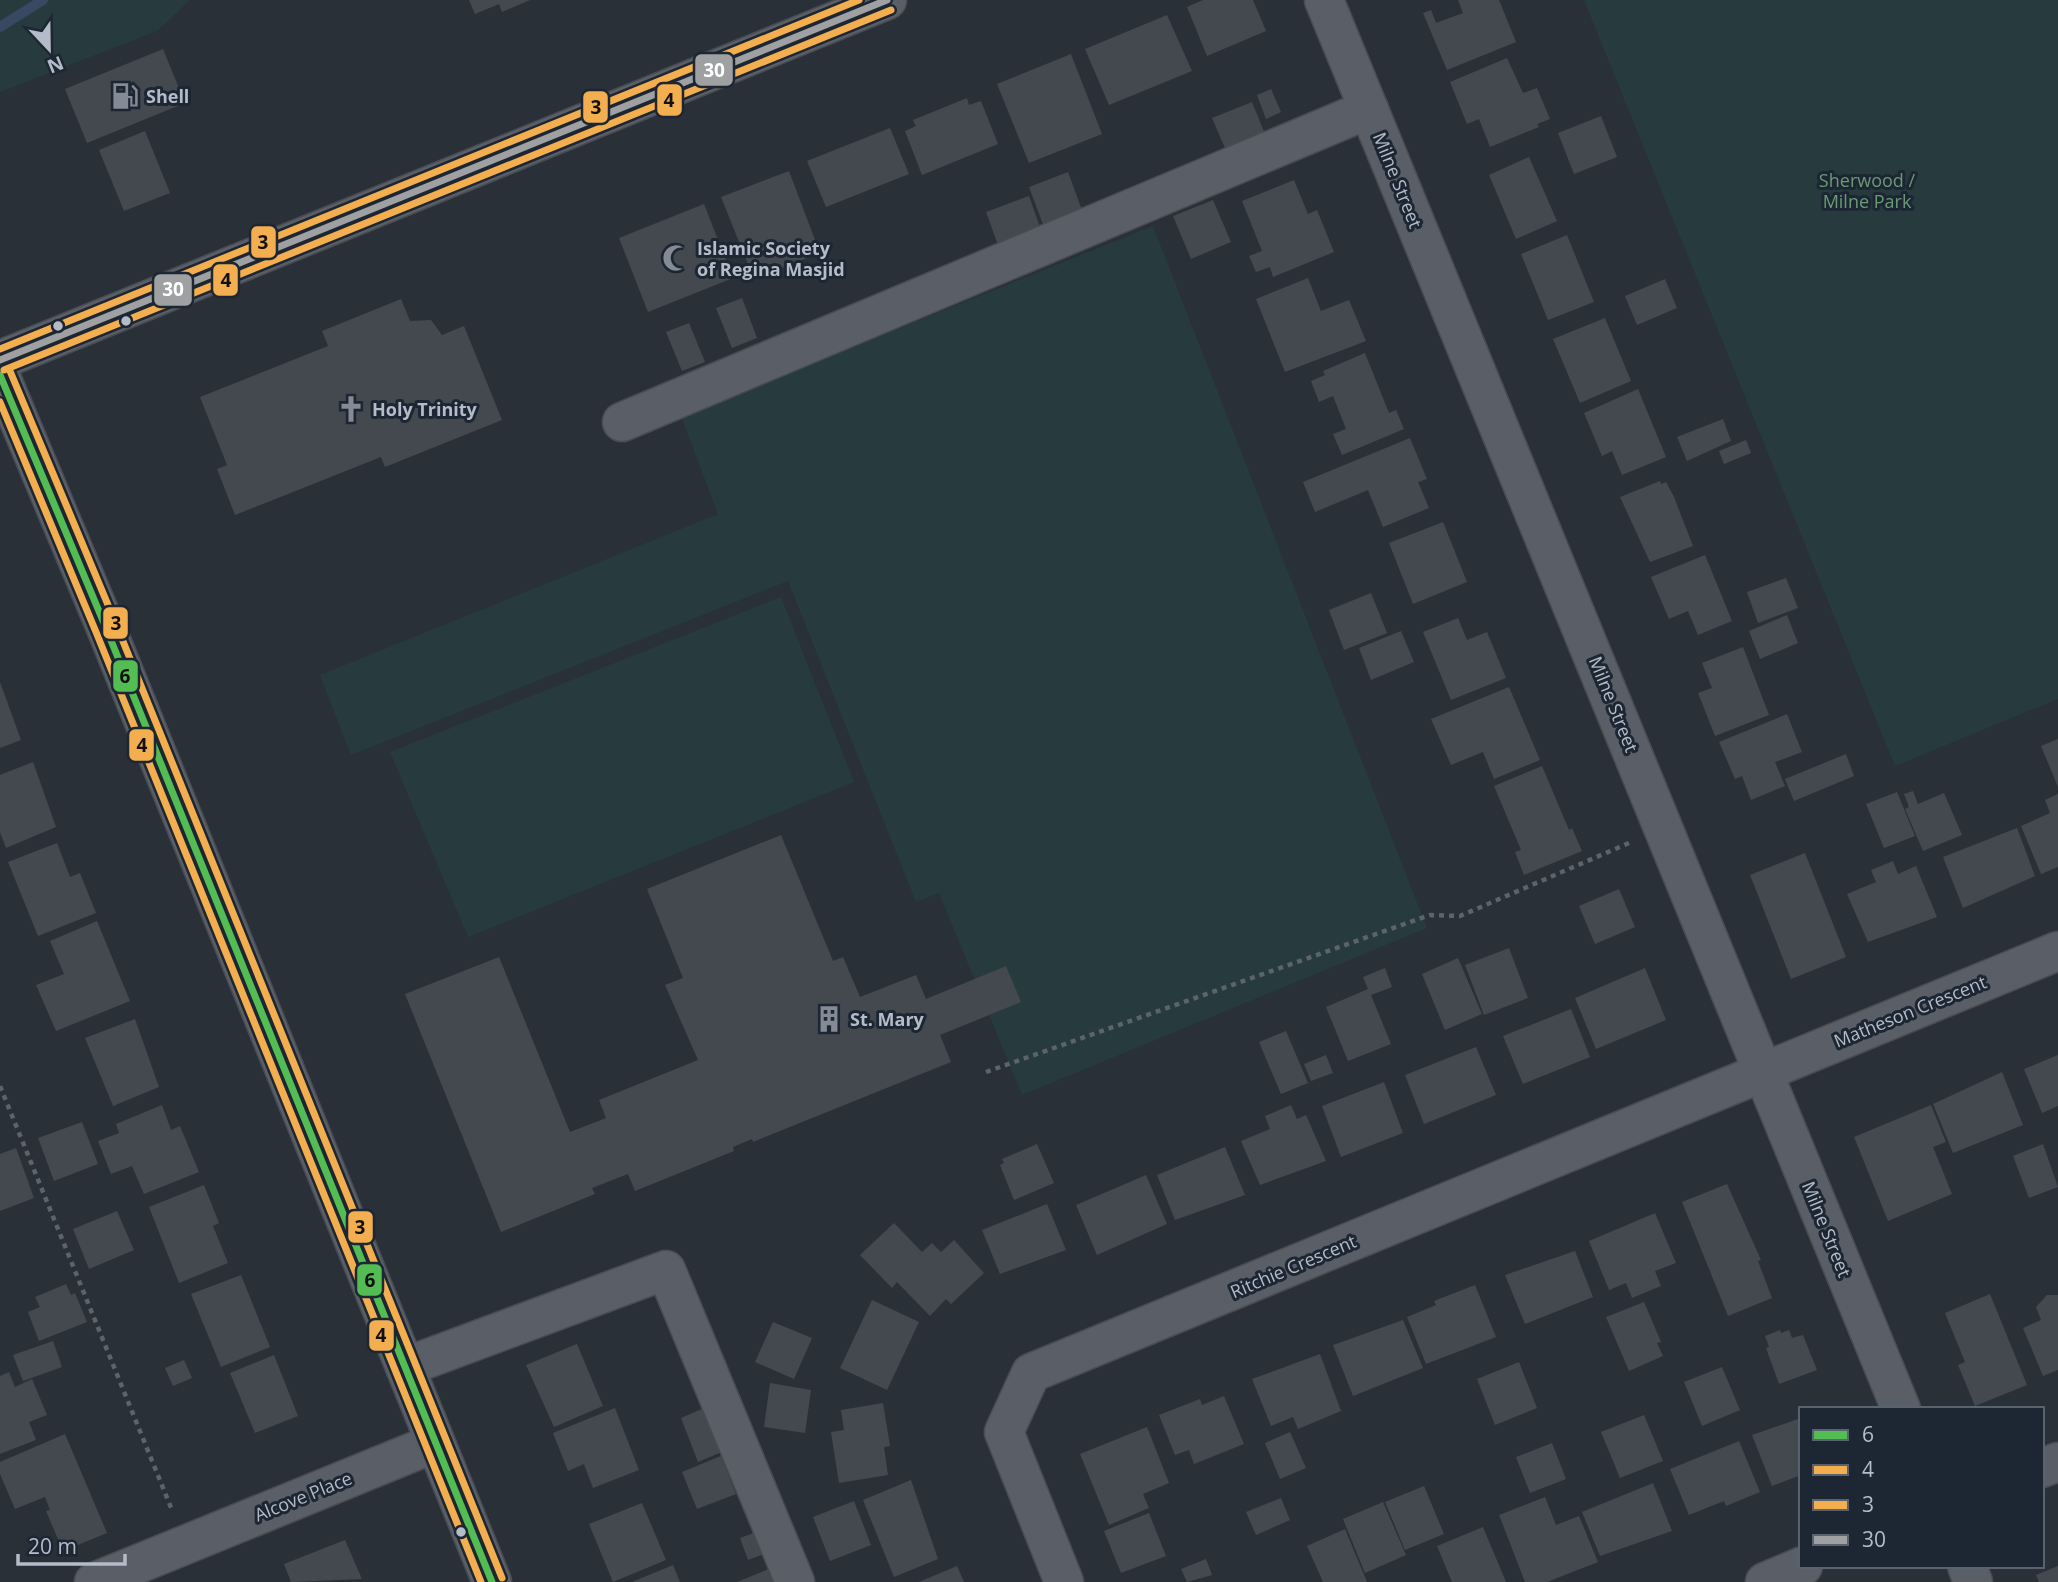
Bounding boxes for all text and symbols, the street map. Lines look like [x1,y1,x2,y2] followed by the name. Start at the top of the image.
[14,14,84,84] north arrow
[43,50,67,80] text: N
[694,53,734,87] line badge: 30
[703,57,725,83] text: 30
[110,81,140,111] fuel station icon: Shell
[656,83,683,117] line badge: 4
[146,84,189,108] place label: Shell
[664,87,675,113] text: 4
[582,90,609,124] line badge: 3
[591,94,602,120] text: 3
[1368,129,1428,231] street label: Milne Street
[1819,168,1916,213] park label: Sherwood / Milne Park
[250,225,277,259] line badge: 3
[258,229,269,255] text: 3
[697,236,845,281] place label: Islamic Society of Regina Masjid
[661,243,691,273] mosque icon: Islamic Society of Regina Masjid
[212,263,239,297] line badge: 4
[221,267,232,293] text: 4
[153,273,193,307] line badge: 30
[162,276,184,302] text: 30
[119,314,133,328] unlabelled marker
[51,319,65,333] unlabelled marker
[336,394,366,424] church icon: Holy Trinity
[372,397,478,421] place label: Holy Trinity
[102,606,129,640] line badge: 3
[111,610,122,636] text: 3
[1584,653,1644,755] street label: Milne Street
[112,659,139,693] line badge: 6
[120,663,131,689] text: 6
[128,728,155,762] line badge: 4
[137,732,148,758] text: 4
[1830,969,1990,1053] street label: Matheson Crescent
[814,1004,844,1034] building icon: St. Mary
[850,1007,925,1031] place label: St. Mary
[1797,1178,1857,1280] street label: Milne Street
[347,1210,374,1244] line badge: 3
[355,1214,366,1240] text: 3
[1226,1229,1360,1303] street label: Ritchie Crescent
[356,1263,383,1297] line badge: 6
[365,1267,376,1293] text: 6
[368,1319,395,1352] line badge: 4
[376,1322,387,1348] text: 4
[1799,1407,2044,1568] legend
[1862,1420,1874,1448] text: 6
[1862,1455,1874,1483] text: 4
[251,1466,355,1526] street label: Alcove Place
[1862,1490,1874,1518] text: 3
[18,1522,124,1566] scale bar
[454,1525,468,1539] unlabelled marker
[1862,1525,1886,1553] text: 30
[28,1532,77,1560] text: 20 m

